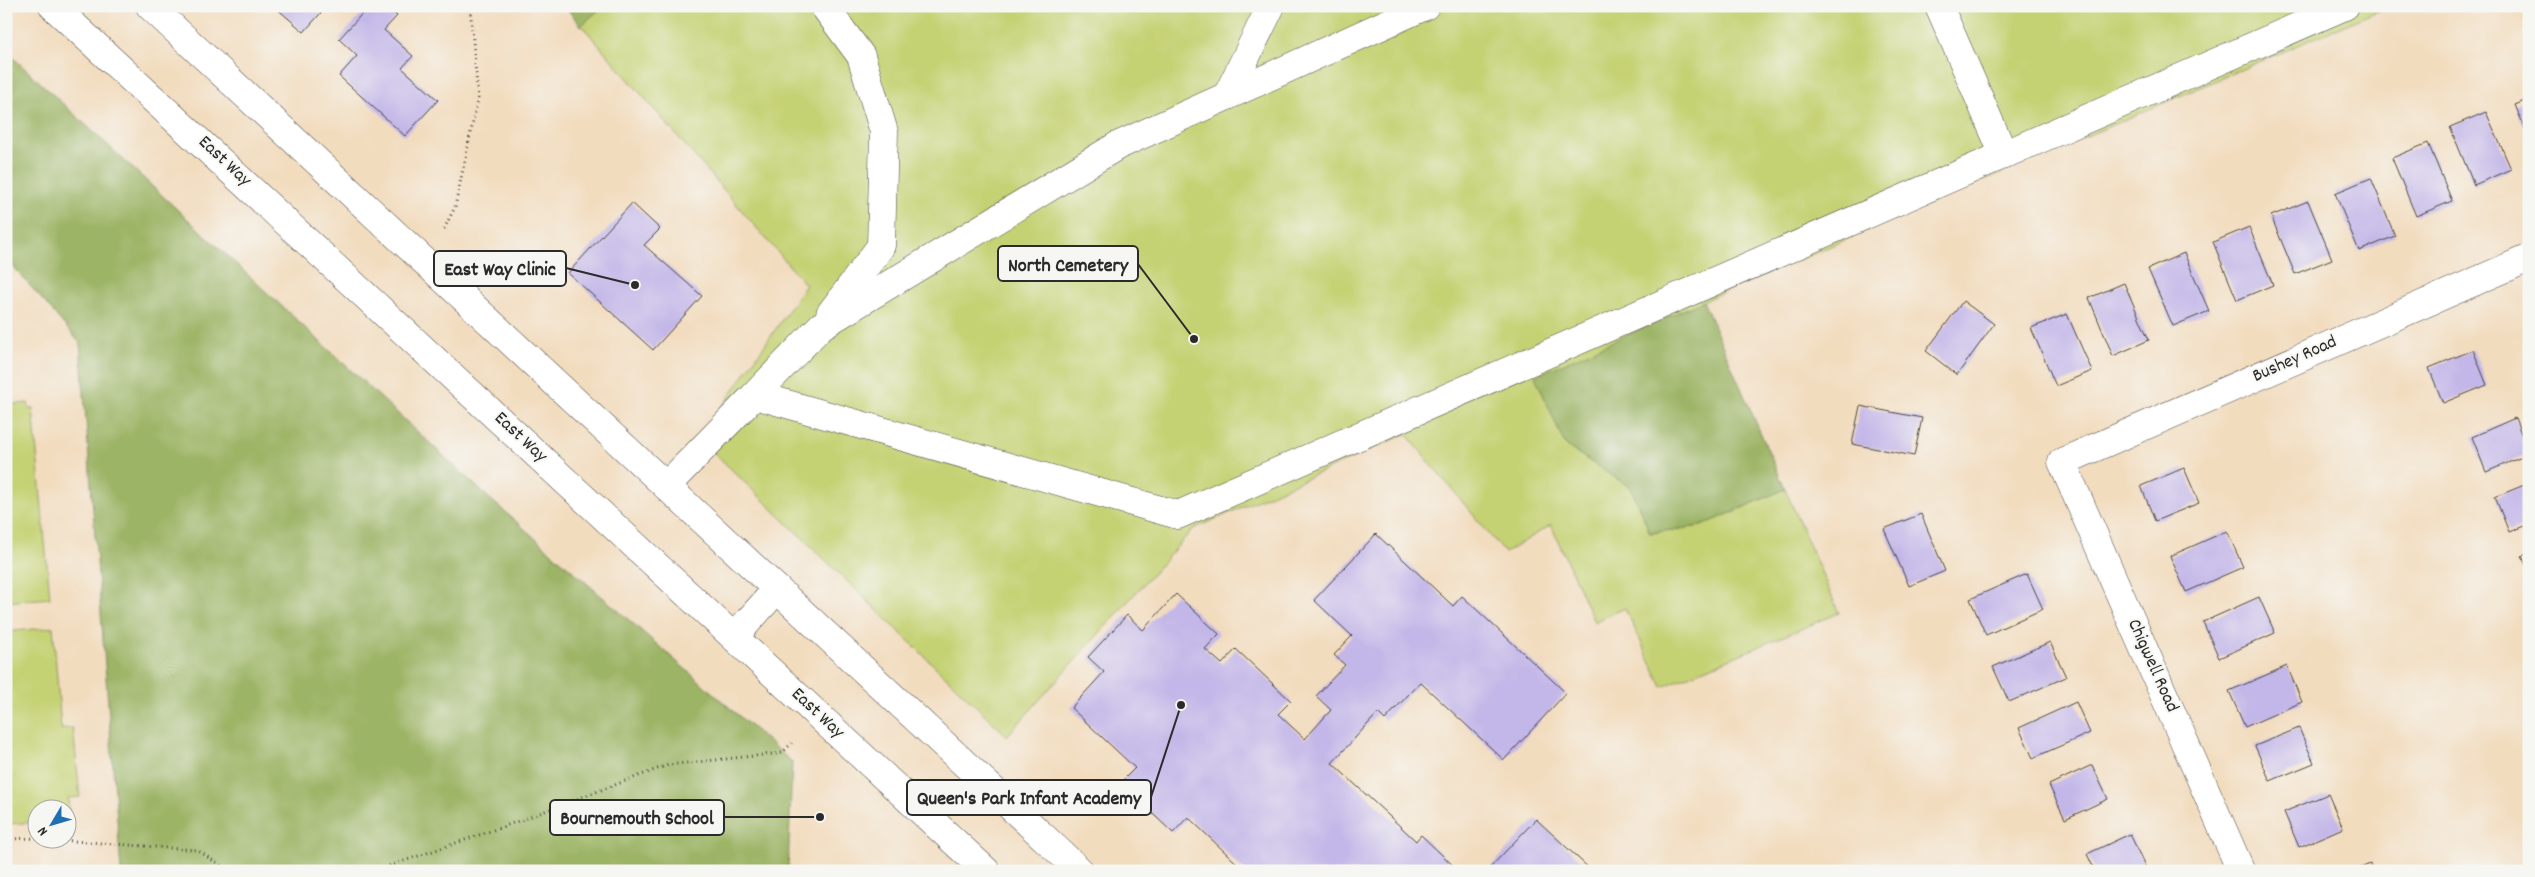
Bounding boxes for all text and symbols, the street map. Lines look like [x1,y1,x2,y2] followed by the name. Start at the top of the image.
[191,130,257,194] street label: East Way
[998,246,1138,281] callout: North Cemetery
[434,251,566,286] callout: East Way Clinic
[1008,253,1129,281] text: North Cemetery
[444,257,556,285] text: East Way Clinic
[2248,329,2342,391] street label: Bushey Road
[487,406,553,470] street label: East Way
[2119,615,2185,717] street label: Chigwell Road
[784,682,850,746] street label: East Way
[907,780,1151,815] callout: Queen's Park Infant Academy
[917,786,1142,814] text: Queen's Park Infant Academy
[28,800,78,850] north arrow
[550,800,724,835] callout: Bournemouth School
[560,806,714,834] text: Bournemouth School
[33,822,53,840] text: N

